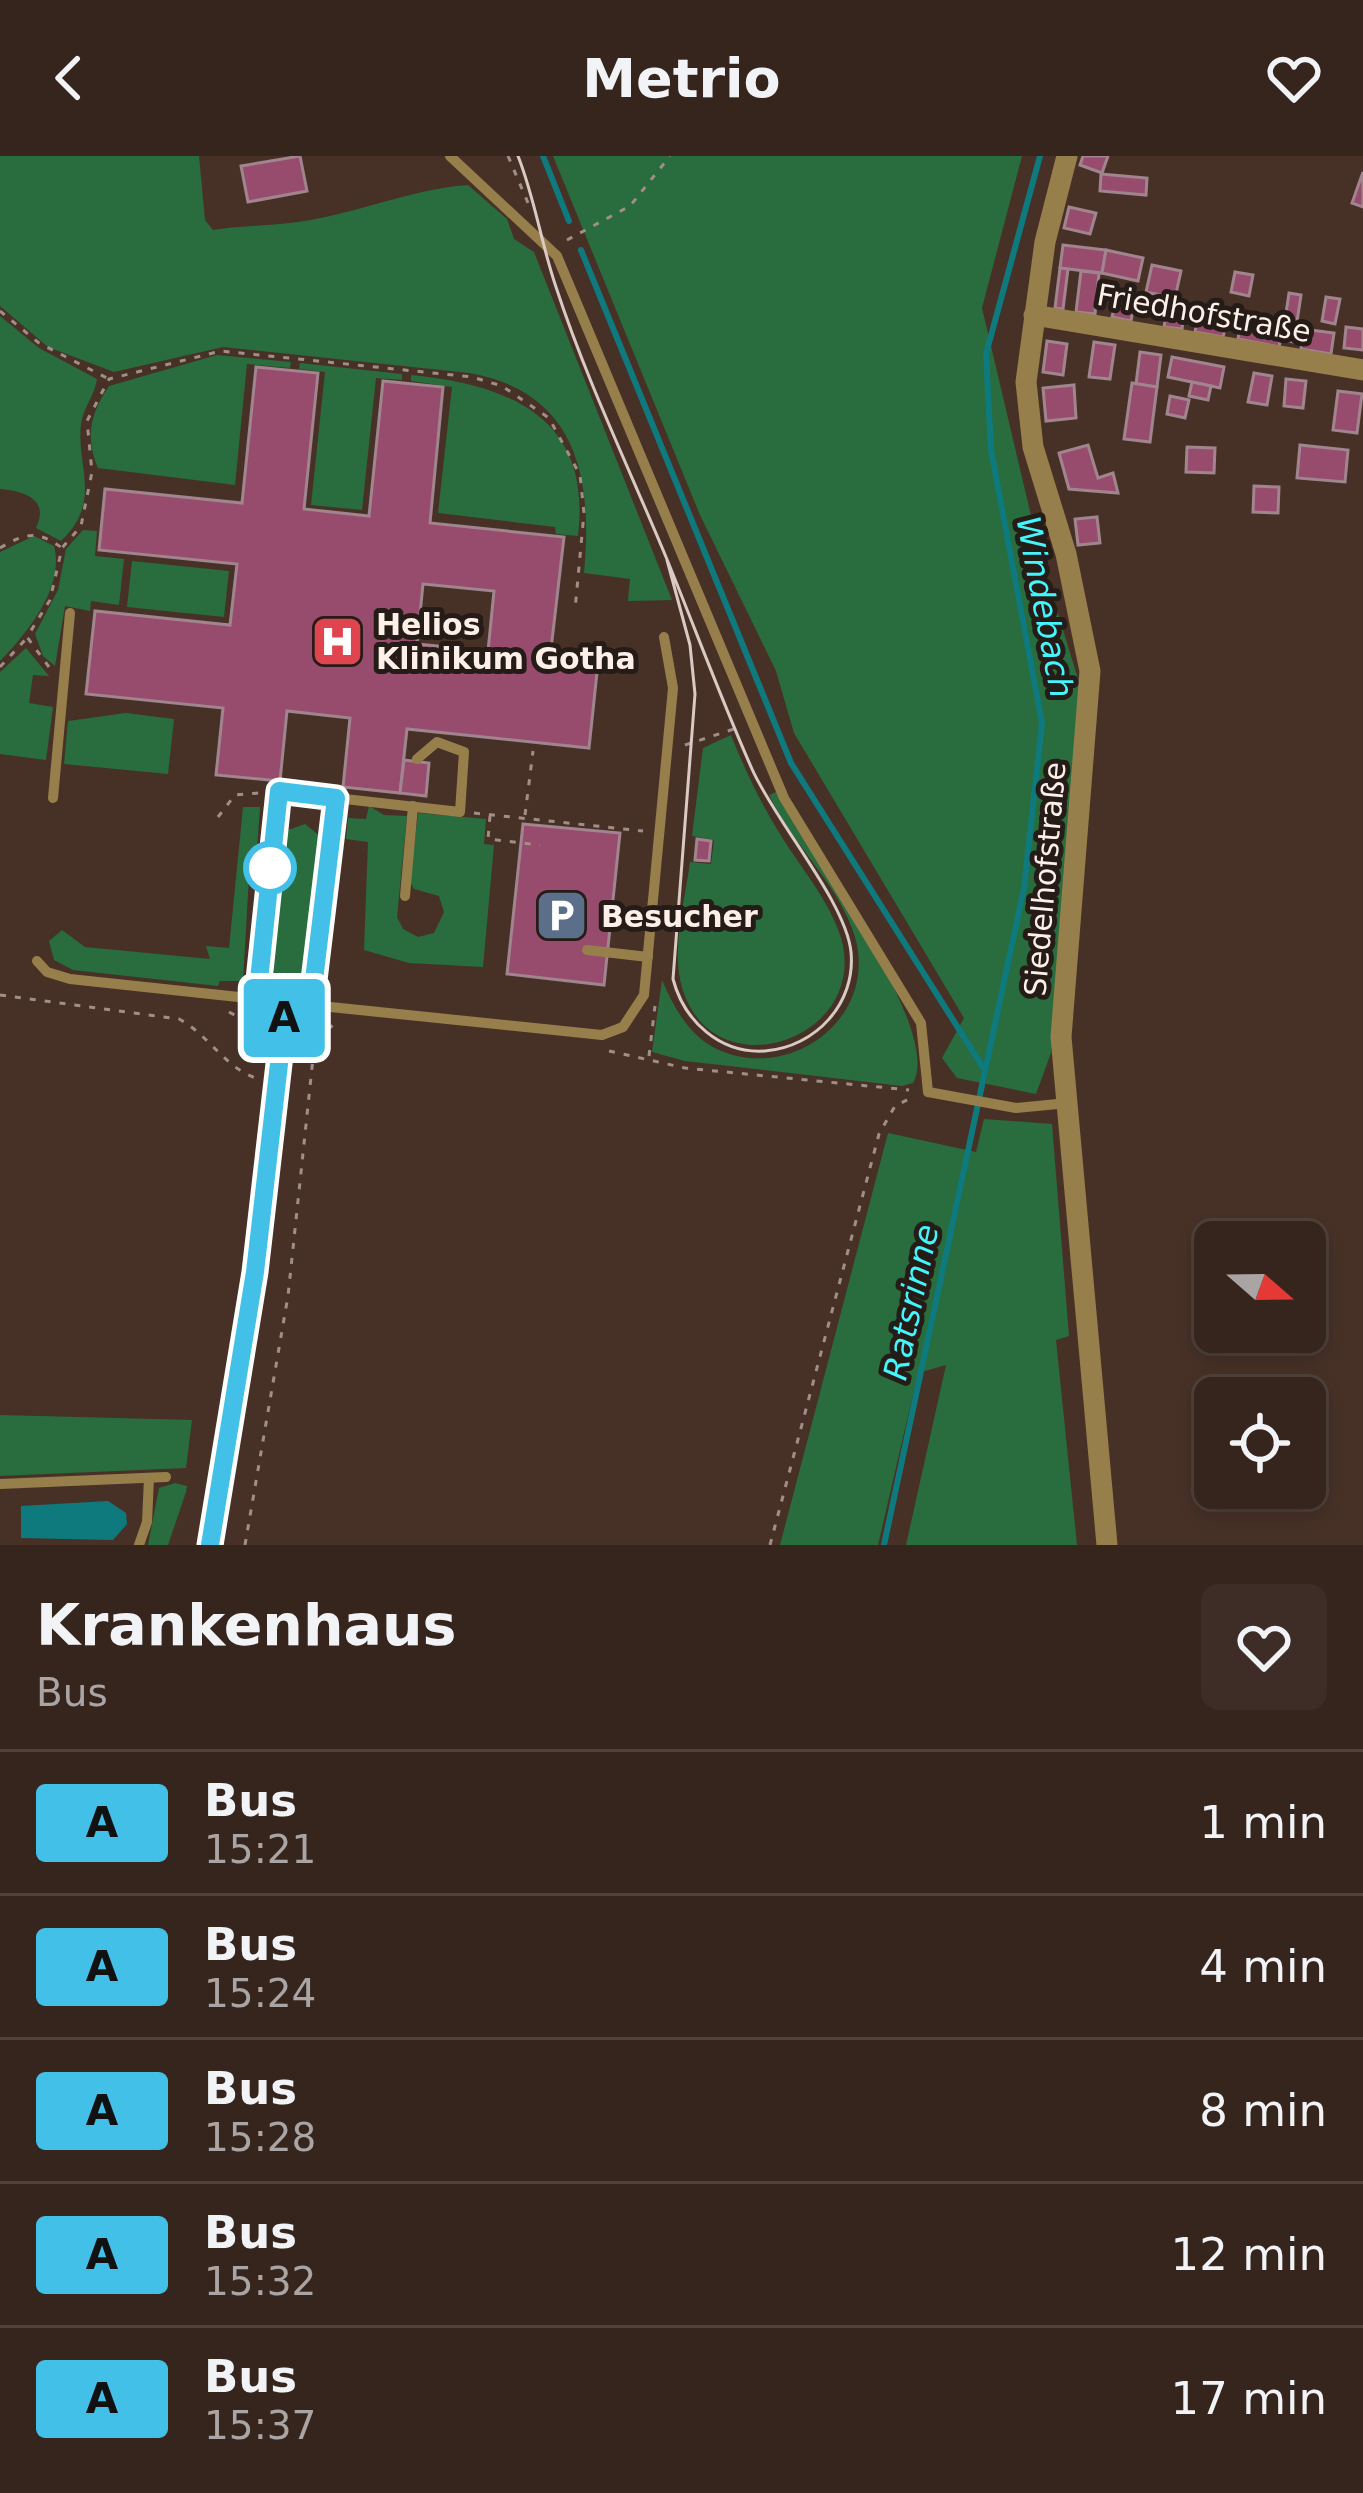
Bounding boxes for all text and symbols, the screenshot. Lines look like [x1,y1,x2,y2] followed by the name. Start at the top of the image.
[36,45,102,111] icon: back
[1261,45,1327,111] icon: heart
[582,47,781,110] text: Metrio
[1094,277,1314,349] street label: Friedhofstraße
[1008,513,1082,701] water label: Windebach
[376,607,636,676] place label: Helios Klinikum Gotha
[309,613,365,669] hospital icon: Helios Klinikum Gotha
[1017,760,1073,998] street label: Siedelhofstraße
[245,843,295,893] unlabelled marker
[534,888,590,944] parking icon: Besucher
[601,899,758,934] place label: Besucher
[245,979,323,1057] line badge: A
[268,993,300,1042] text: A
[875,1221,947,1383] water label: Ratsrinne
[1194,1221,1326,1353] north arrow
[1194,1221,1326,1509] map controls
[1194,1377,1326,1509] button: locate
[1201,1584,1327,1710] button: heart
[36,1592,457,1658] text: Krankenhaus
[36,1670,108,1715] text: Bus
[204,1774,297,1827] text: Bus
[1199,1796,1327,1849] text: 1 min
[86,1798,118,1847] text: A
[204,1827,316,1872] text: 15:21
[204,1918,297,1971] text: Bus
[1199,1940,1327,1993] text: 4 min
[86,1942,118,1991] text: A
[204,1971,316,2016] text: 15:24
[204,2062,297,2115] text: Bus
[1199,2084,1327,2137] text: 8 min
[86,2086,118,2135] text: A
[204,2115,316,2160] text: 15:28
[204,2206,297,2259] text: Bus
[1171,2228,1327,2281] text: 12 min
[86,2230,118,2279] text: A
[204,2259,316,2304] text: 15:32
[204,2350,297,2403] text: Bus
[1171,2372,1327,2425] text: 17 min
[86,2374,118,2423] text: A
[204,2403,316,2448] text: 15:37

